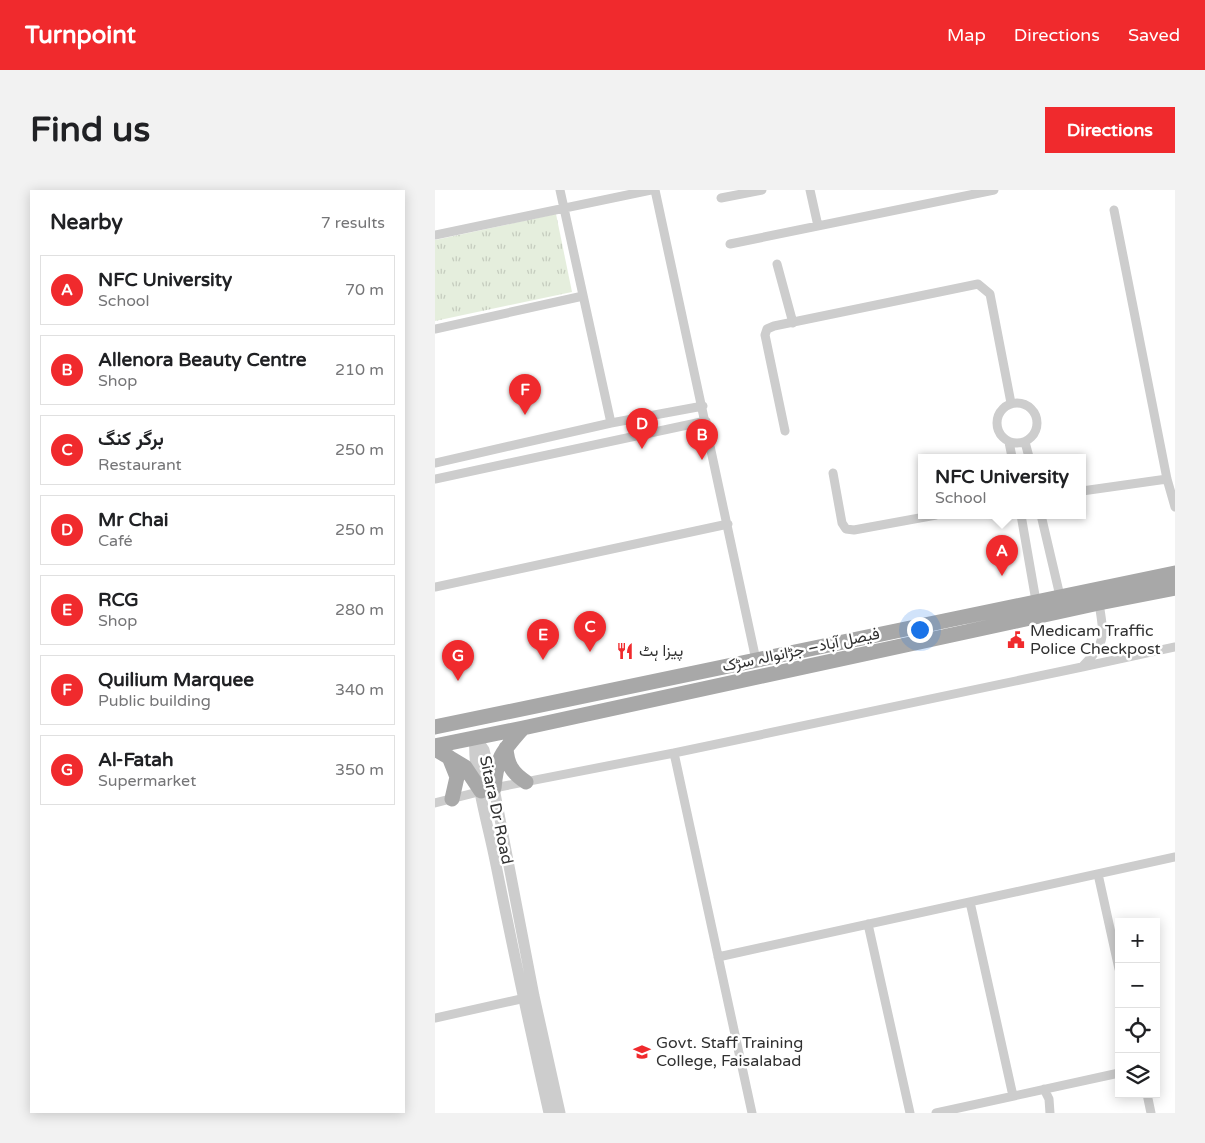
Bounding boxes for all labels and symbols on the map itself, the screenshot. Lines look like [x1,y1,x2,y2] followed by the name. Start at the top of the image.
[509,374,541,415] pin: F
[626,408,658,449] pin: D
[686,419,718,460] pin: B
[986,535,1018,576] pin: A
[574,611,606,652] pin: C
[907,617,933,643] your location
[527,619,559,660] pin: E
[1030,621,1161,659] place label: Medicam Traffic Police Checkpost
[720,624,882,676] street label: فیصل آباد– جڑانوالہ سڑک
[1006,630,1026,650] public building icon: Medicam Traffic Police Checkpost
[442,640,474,681] pin: G
[615,641,635,661] restaurant icon: پیزا ہٹ
[639,641,683,662] place label: پیزا ہٹ
[475,754,517,866] street label: Sitara Dr Road
[656,1033,803,1071] place label: Govt. Staff Training College, Faisalabad
[632,1042,652,1062] school or university icon: Govt. Staff Training College, Faisalabad

